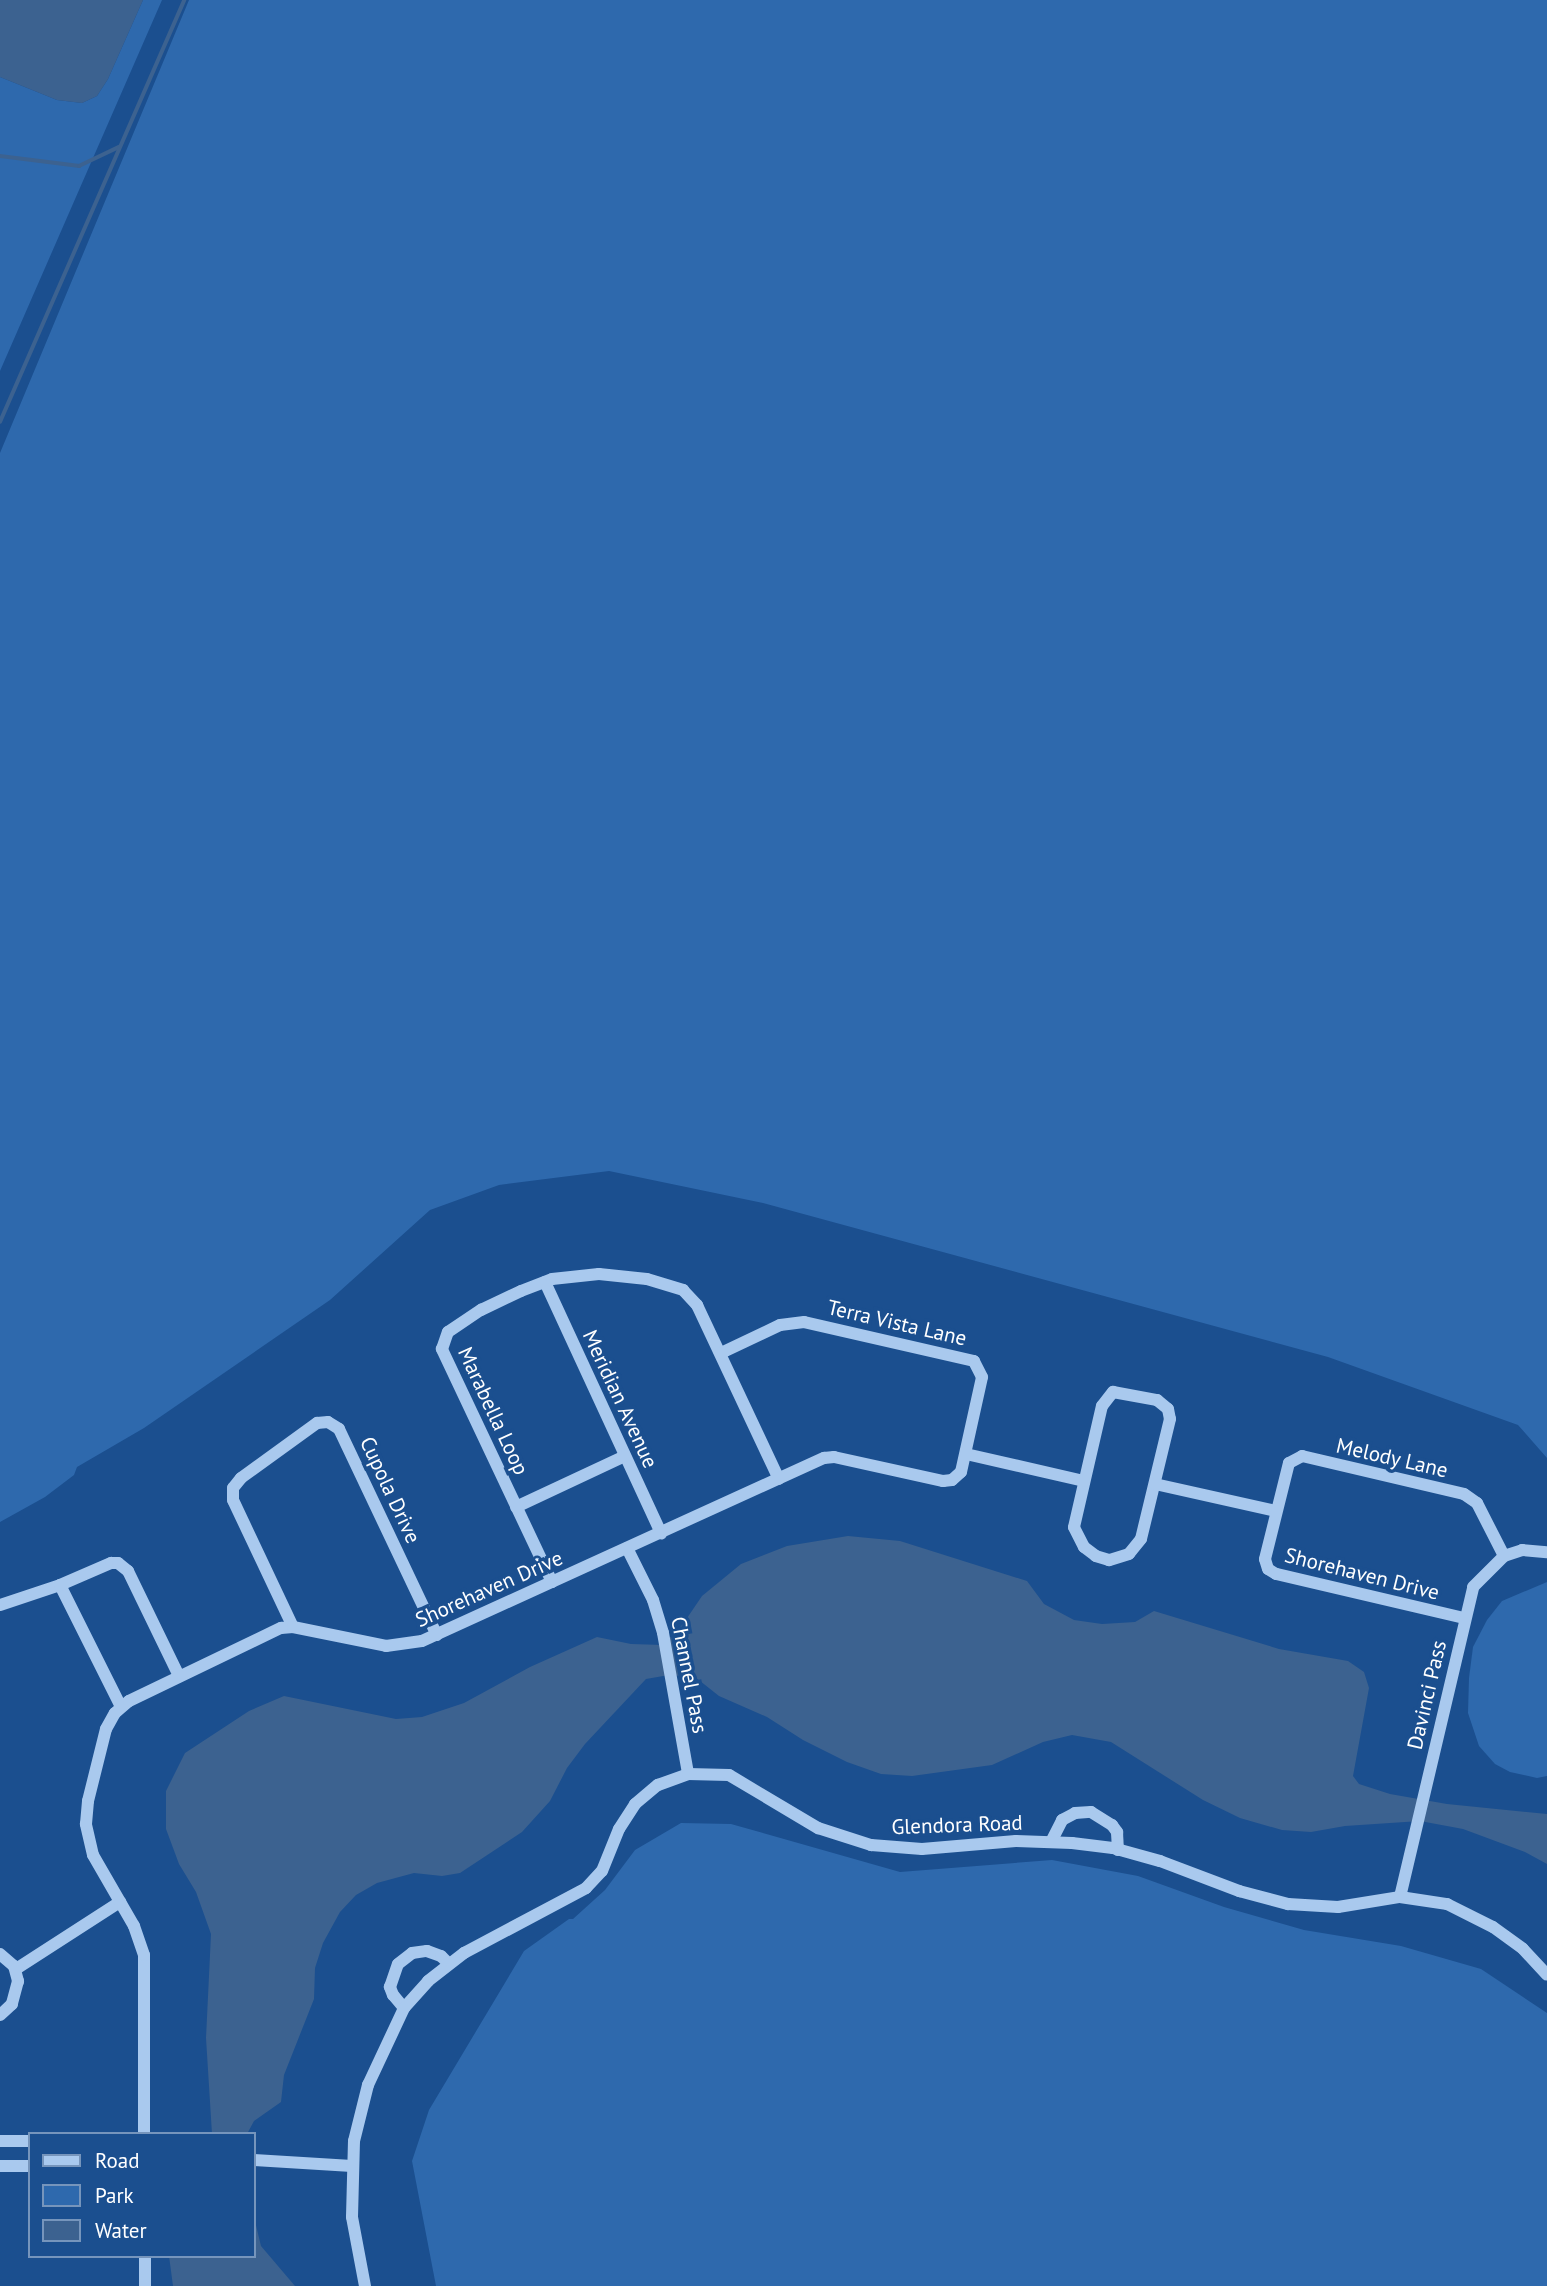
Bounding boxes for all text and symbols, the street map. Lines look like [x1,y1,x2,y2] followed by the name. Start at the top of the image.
[825,1295,969,1351] street label: Terra Vista Lane
[577,1326,663,1472] street label: Meridian Avenue
[452,1343,534,1479] street label: Marabella Loop
[354,1433,426,1547] street label: Cupola Drive
[1333,1433,1451,1483] street label: Melody Lane
[1282,1543,1442,1605] street label: Shorehaven Drive
[412,1545,566,1633] street label: Shorehaven Drive
[665,1614,713,1736] street label: Channel Pass
[1402,1638,1452,1752] street label: Davinci Pass
[891,1810,1023,1840] street label: Glendora Road
[28,2132,256,2258] legend
[95,2147,139,2174] text: Road
[95,2182,134,2209] text: Park
[95,2217,147,2244] text: Water

